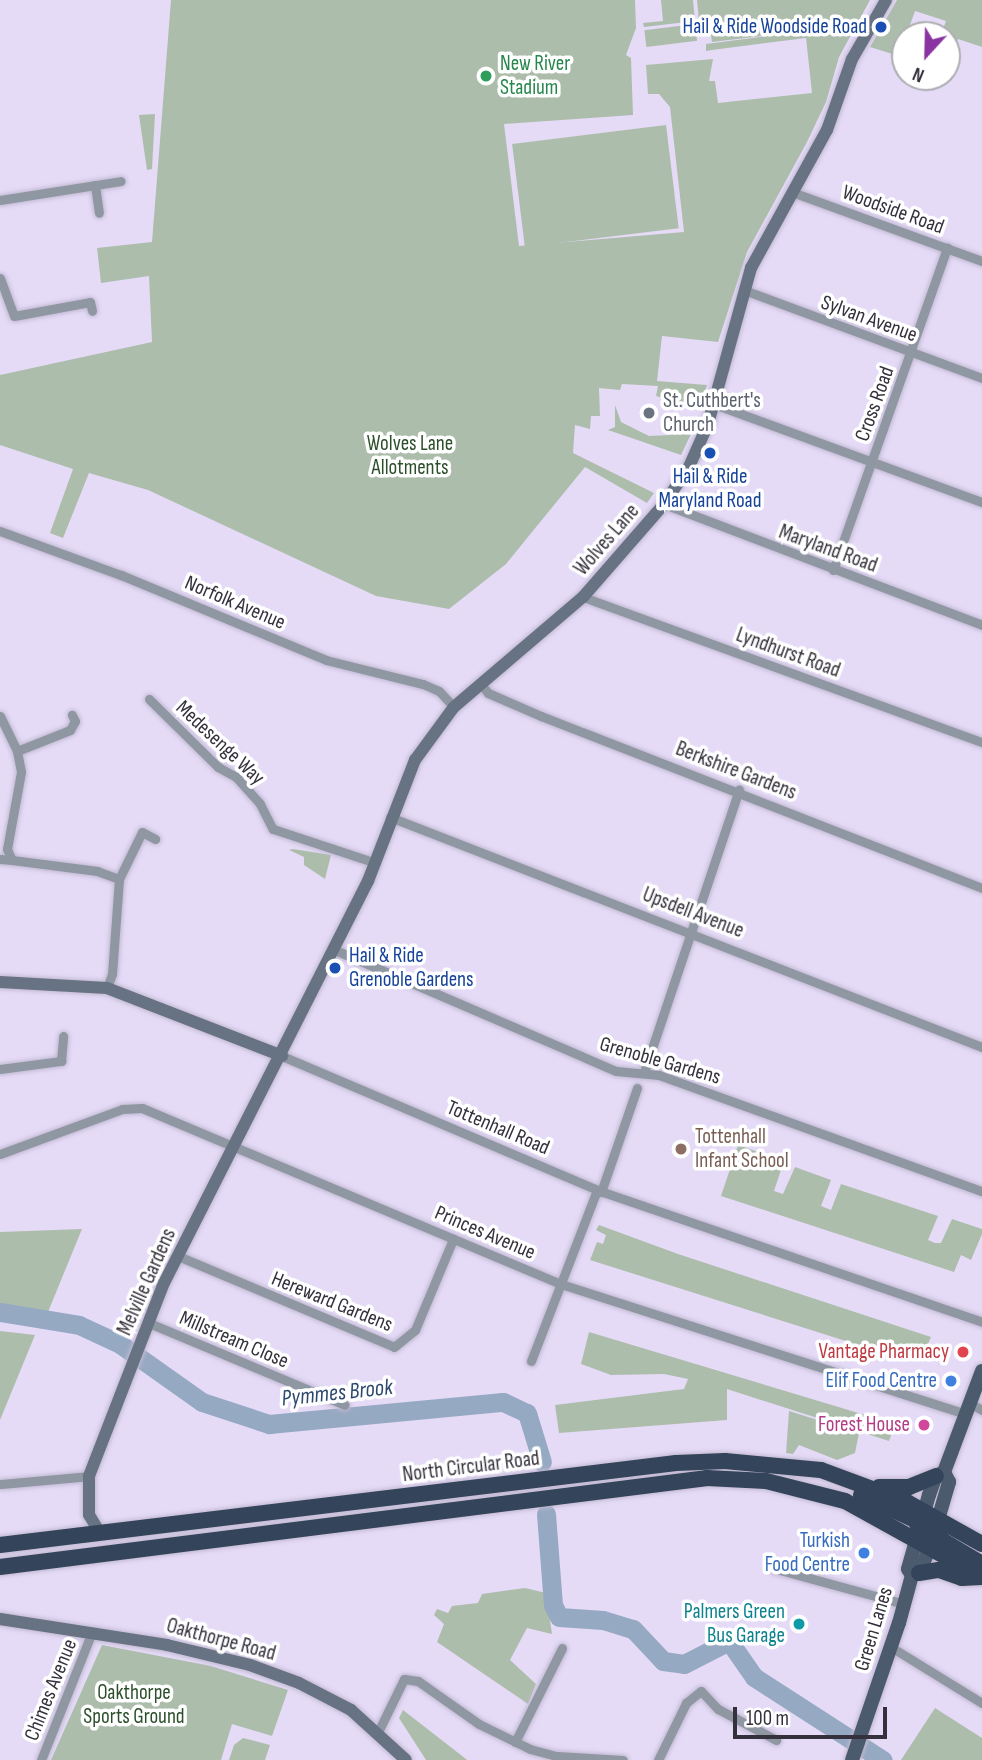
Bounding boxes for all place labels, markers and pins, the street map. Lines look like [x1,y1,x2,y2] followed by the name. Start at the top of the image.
[683,14,867,40] place label: Hail & Ride Woodside Road
[873,19,889,35] marker: Hail & Ride Woodside Road
[500,51,570,101] place label: New River Stadium
[478,68,494,84] marker: New River Stadium
[663,388,761,438] place label: St. Cuthbert's Church
[641,405,657,421] marker: St. Cuthbert's Church
[702,445,718,461] marker: Hail & Ride Maryland Road
[659,464,761,514] place label: Hail & Ride Maryland Road
[349,943,474,993] place label: Hail & Ride Grenoble Gardens
[327,960,343,976] marker: Hail & Ride Grenoble Gardens
[695,1124,789,1174] place label: Tottenhall Infant School
[673,1141,689,1157] marker: Tottenhall Infant School
[819,1339,949,1365] place label: Vantage Pharmacy
[955,1344,971,1360] marker: Vantage Pharmacy
[825,1368,937,1394] place label: Elif Food Centre
[943,1373,959,1389] marker: Elif Food Centre
[818,1412,910,1438] place label: Forest House
[916,1417,932,1433] marker: Forest House
[765,1528,850,1578] place label: Turkish Food Centre
[856,1545,872,1561] marker: Turkish Food Centre
[684,1599,785,1649] place label: Palmers Green Bus Garage
[791,1616,807,1632] marker: Palmers Green Bus Garage

